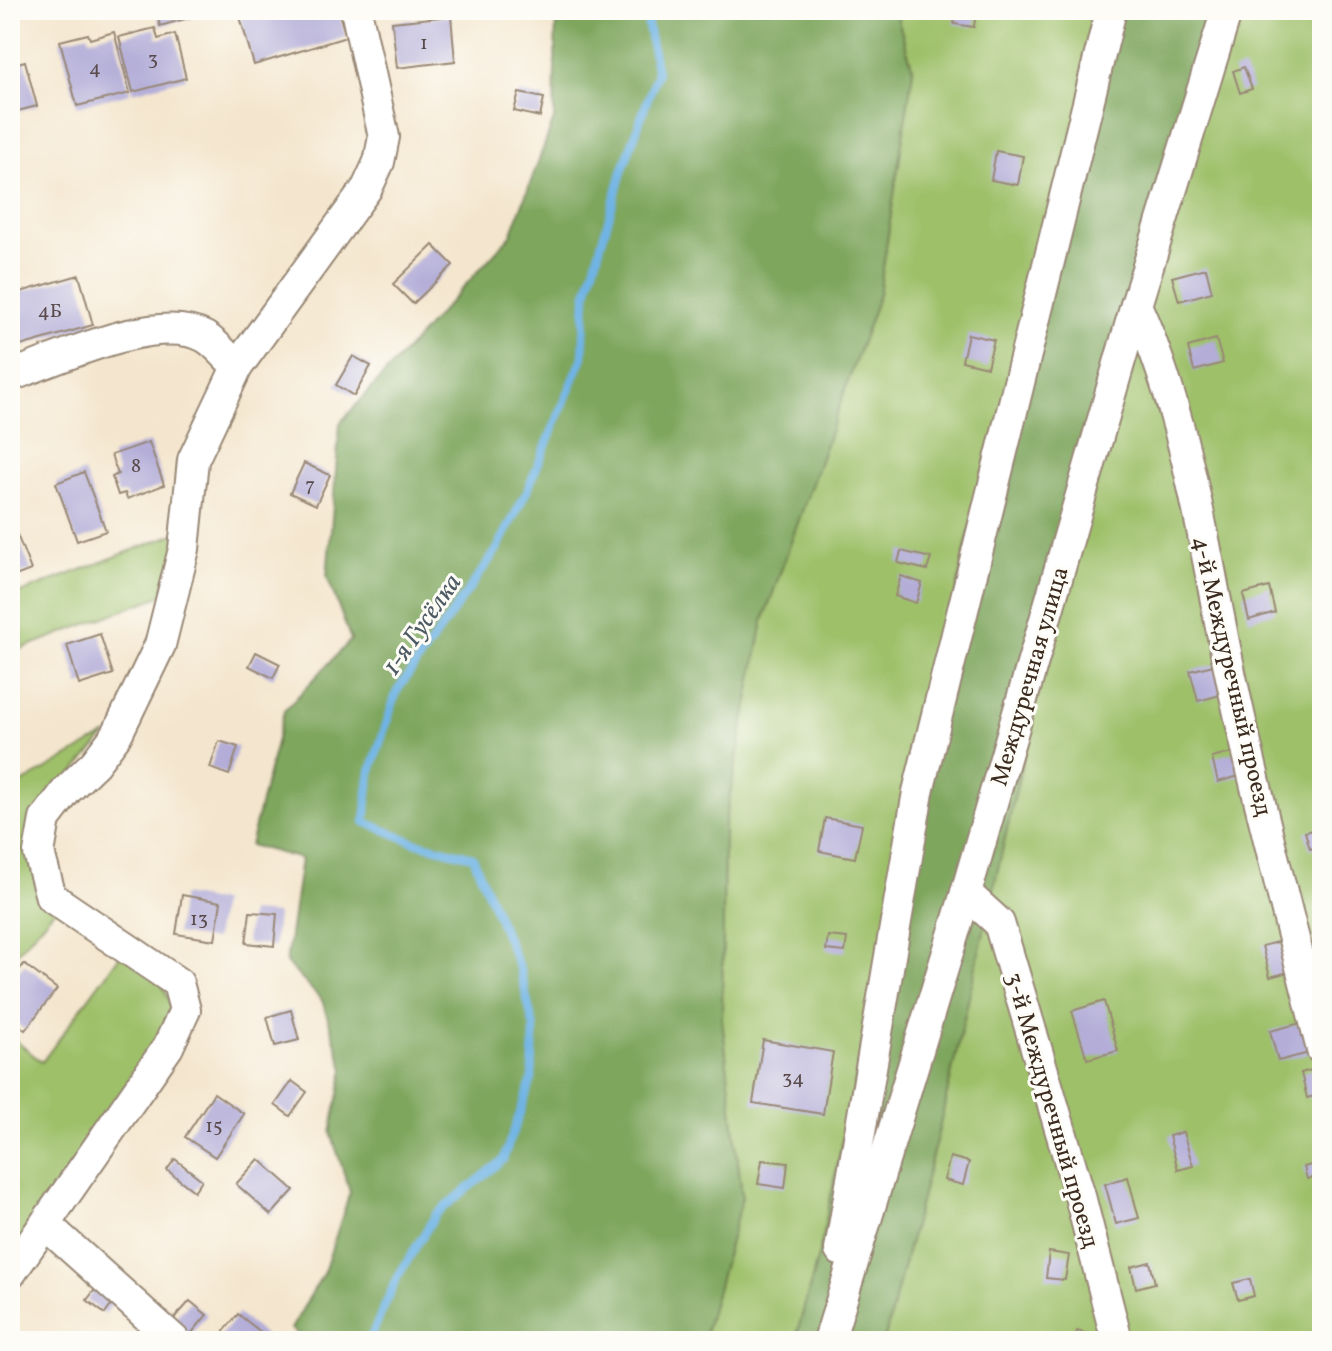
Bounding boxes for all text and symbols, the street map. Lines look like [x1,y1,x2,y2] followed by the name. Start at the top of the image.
[420,30,428,58] house number: 1
[148,46,158,74] house number: 3
[89,55,101,83] house number: 4
[38,298,62,326] house number: 4Б
[131,453,141,481] house number: 8
[305,472,315,500] house number: 7
[1182,533,1280,820] street label: 4-й Междуречный проезд
[983,563,1078,790] street label: Междуречная улица
[375,567,471,683] water label: 1-я Гусёлка
[190,906,208,934] house number: 13
[995,969,1107,1253] street label: 3-й Междуречный проезд
[782,1065,804,1093] house number: 34
[205,1113,223,1141] house number: 15

